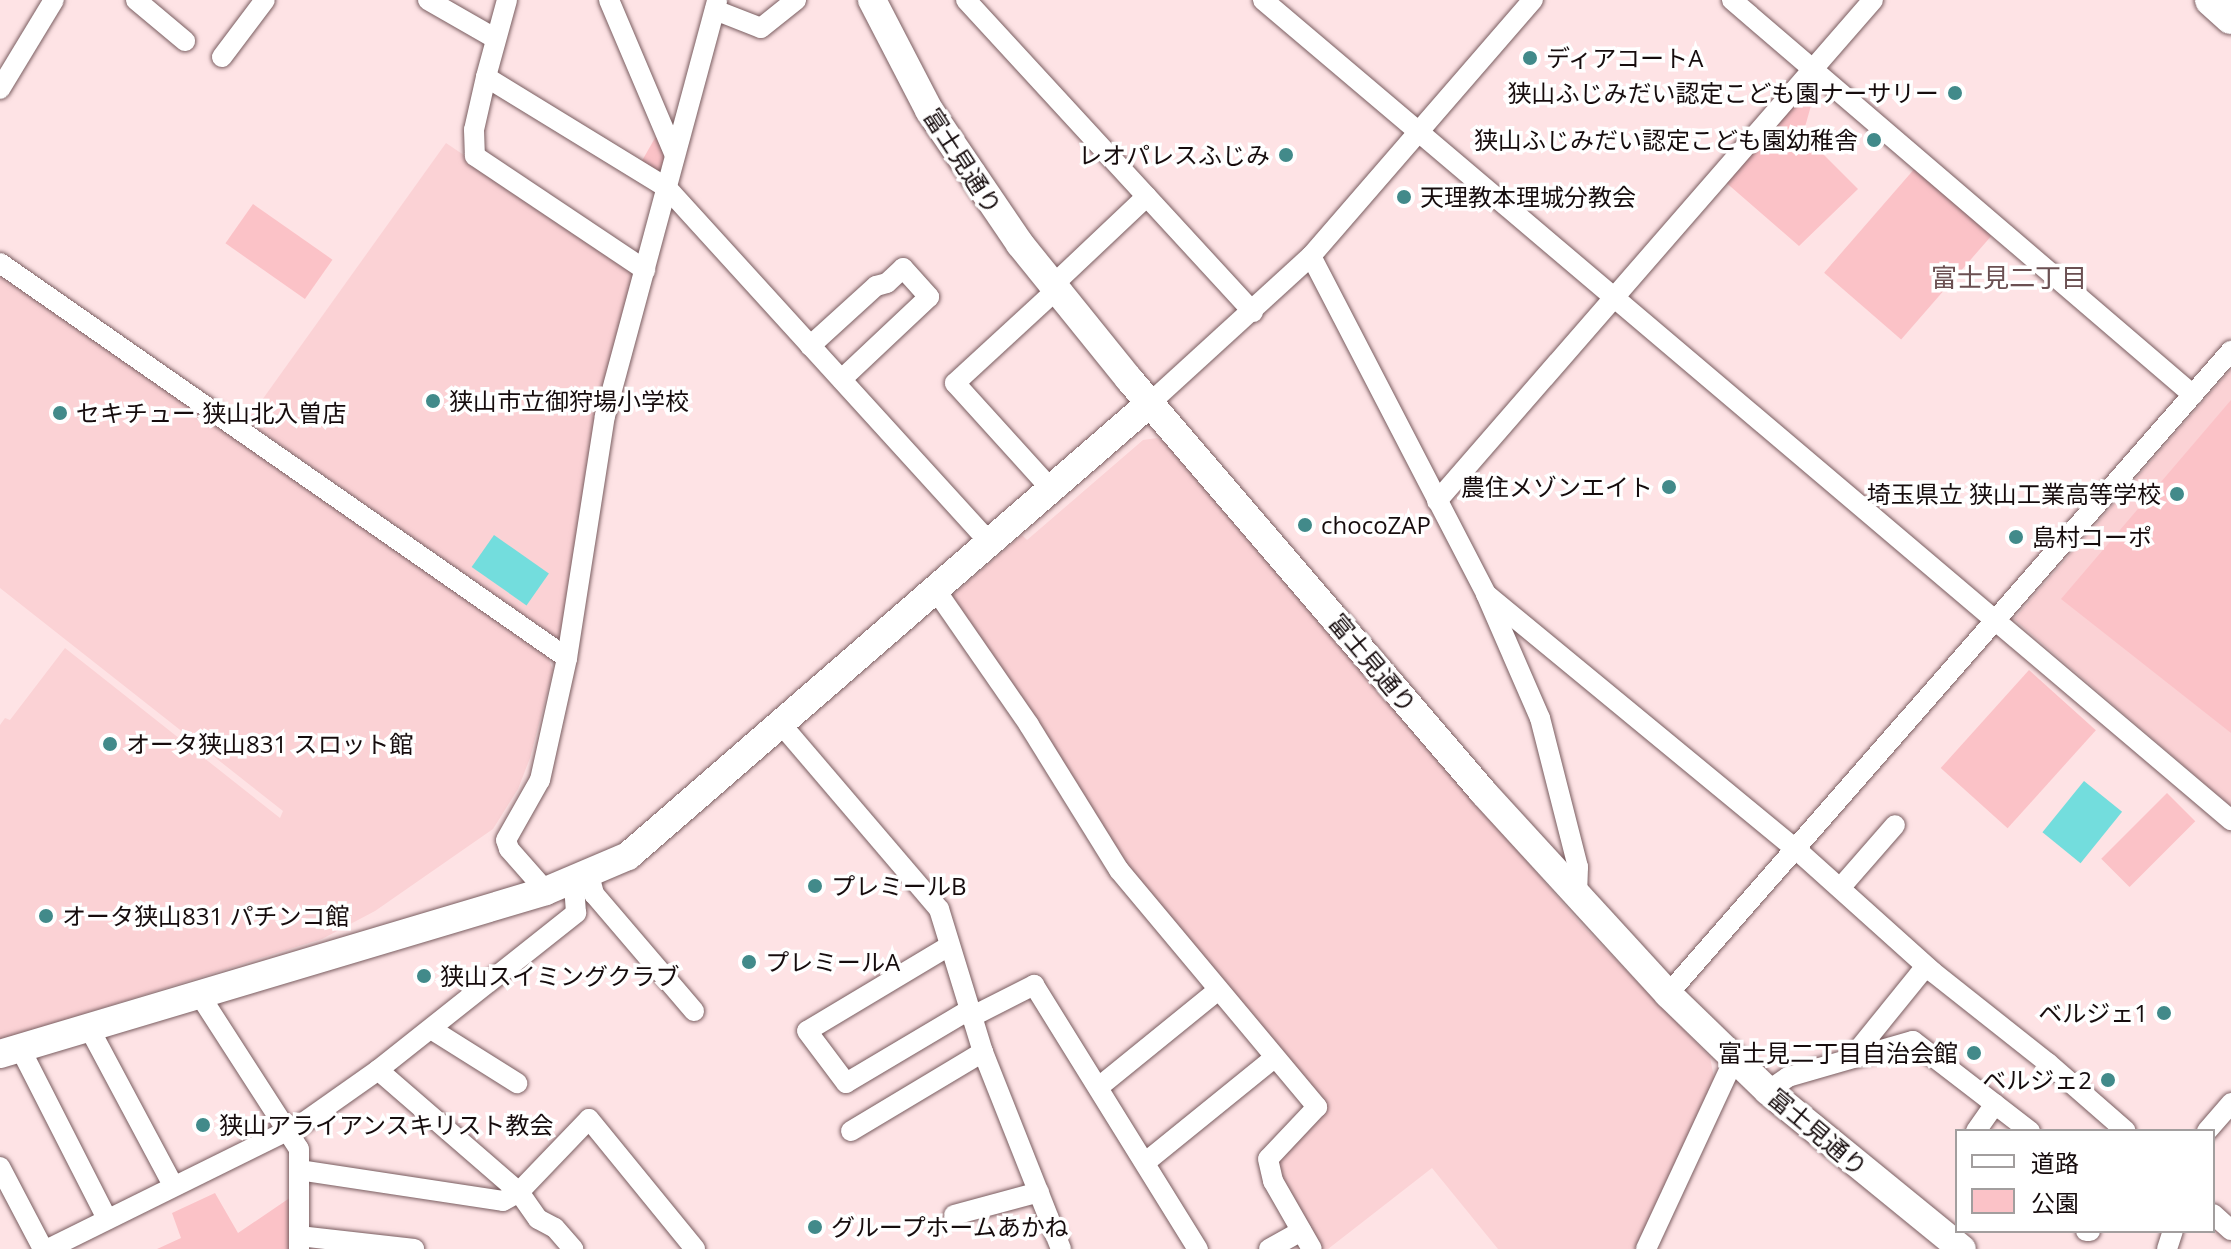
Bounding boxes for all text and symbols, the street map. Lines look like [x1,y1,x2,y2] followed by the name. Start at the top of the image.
[1546,44,1705,72] place label: ディアコートA
[1521,49,1539,67] marker: ディアコートA
[1507,79,1939,107] place label: 狭山ふじみだい認定こども園ナーサリー
[1946,84,1964,102] marker: 狭山ふじみだい認定こども園ナーサリー
[918,103,1008,219] street label: 富士見通り
[1474,126,1858,154] place label: 狭山ふじみだい認定こども園幼稚舎
[1865,131,1883,149] marker: 狭山ふじみだい認定こども園幼稚舎
[1078,141,1270,169] place label: レオパレスふじみ
[1277,146,1295,164] marker: レオパレスふじみ
[1420,183,1636,211] place label: 天理教本理城分教会
[1395,188,1413,206] marker: 天理教本理城分教会
[1931,262,2087,294] district label: 富士見二丁目
[449,387,689,415] place label: 狭山市立御狩場小学校
[424,392,442,410] marker: 狭山市立御狩場小学校
[76,399,346,427] place label: セキチュー 狭山北入曽店
[51,404,69,422] marker: セキチュー 狭山北入曽店
[1461,473,1653,501] place label: 農住メゾンエイト
[1660,478,1678,496] marker: 農住メゾンエイト
[1867,480,2161,508] place label: 埼玉県立 狭山工業高等学校
[2168,485,2186,503] marker: 埼玉県立 狭山工業高等学校
[1321,511,1431,539] place label: chocoZAP
[1296,516,1314,534] marker: chocoZAP
[2032,523,2152,551] place label: 島村コーポ
[2007,528,2025,546] marker: 島村コーポ
[1323,608,1423,718] street label: 富士見通り
[126,730,413,758] place label: オータ狭山831 スロット館
[101,735,119,753] marker: オータ狭山831 スロット館
[831,872,967,900] place label: プレミールB
[806,877,824,895] marker: プレミールB
[62,902,349,930] place label: オータ狭山831 パチンコ館
[37,907,55,925] marker: オータ狭山831 パチンコ館
[765,948,900,976] place label: プレミールA
[740,953,758,971] marker: プレミールA
[440,962,680,990] place label: 狭山スイミングクラブ
[415,967,433,985] marker: 狭山スイミングクラブ
[2038,999,2148,1027] place label: ベルジェ1
[2155,1004,2173,1022] marker: ベルジェ1
[1718,1039,1958,1067] place label: 富士見二丁目自治会館
[1965,1044,1983,1062] marker: 富士見二丁目自治会館
[1982,1066,2092,1094] place label: ベルジェ2
[2099,1071,2117,1089] marker: ベルジェ2
[1763,1082,1873,1182] street label: 富士見通り
[219,1111,555,1139] place label: 狭山アライアンスキリスト教会
[194,1116,212,1134] marker: 狭山アライアンスキリスト教会
[1955,1129,2215,1233] legend
[2031,1146,2079,1179] text: 道路
[2031,1186,2079,1219] text: 公園
[831,1213,1071,1241] place label: グループホームあかね
[806,1218,824,1236] marker: グループホームあかね

